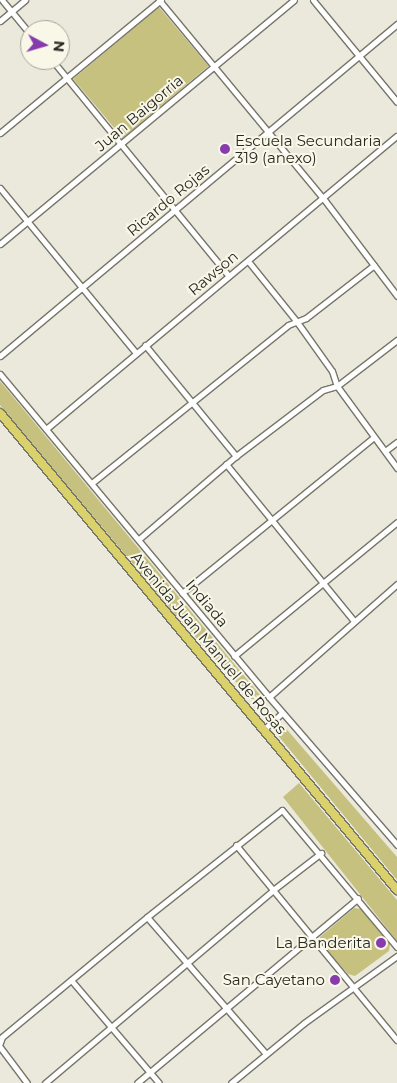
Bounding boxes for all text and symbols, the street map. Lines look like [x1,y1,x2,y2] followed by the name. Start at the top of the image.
[20,20,70,70] north arrow
[49,40,68,53] text: N
[91,71,187,155] street label: Juan Baigorria
[235,131,381,166] place label: Escuela Secundaria 319 (anexo)
[219,143,231,155] marker: Escuela Secundaria 319 (anexo)
[123,160,213,240] street label: Ricardo Rojas
[184,247,242,299] street label: Rawson
[127,548,291,738] street label: Avenida Juan Manuel de Rosas
[182,575,232,631] street label: Indiada
[275,934,371,952] place label: La Banderita
[375,937,387,949] marker: La Banderita
[223,971,325,989] place label: San Cayetano
[329,974,341,986] marker: San Cayetano

